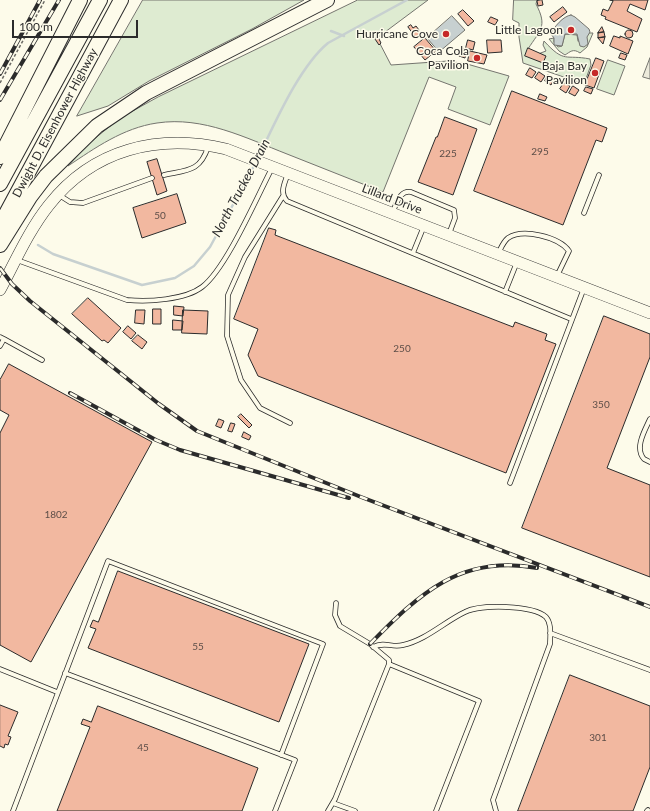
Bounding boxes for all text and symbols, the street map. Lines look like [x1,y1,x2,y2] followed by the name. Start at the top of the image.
[14,12,140,38] scale bar
[19,19,53,34] text: 100 m
[495,23,563,37] place label: Little Lagoon
[566,25,576,35] marker: Little Lagoon
[356,27,438,41] place label: Hurricane Cove
[441,29,451,39] marker: Hurricane Cove
[416,44,469,72] place label: Coca Cola Pavilion
[9,46,101,200] street label: Dwight D. Eisenhower Highway
[472,53,482,63] marker: Coca Cola Pavilion
[542,59,587,87] place label: Baja Bay Pavilion
[590,68,600,78] marker: Baja Bay Pavilion
[209,136,273,240] water label: North Truckee Drain
[531,146,549,158] house number: 295
[439,148,457,160] house number: 225
[360,181,424,217] street label: Lillard Drive
[154,210,166,222] house number: 50
[393,343,411,355] house number: 250
[592,399,610,411] house number: 350
[44,509,68,521] house number: 1802
[192,641,204,653] house number: 55
[589,732,607,744] house number: 301
[137,742,149,754] house number: 45

